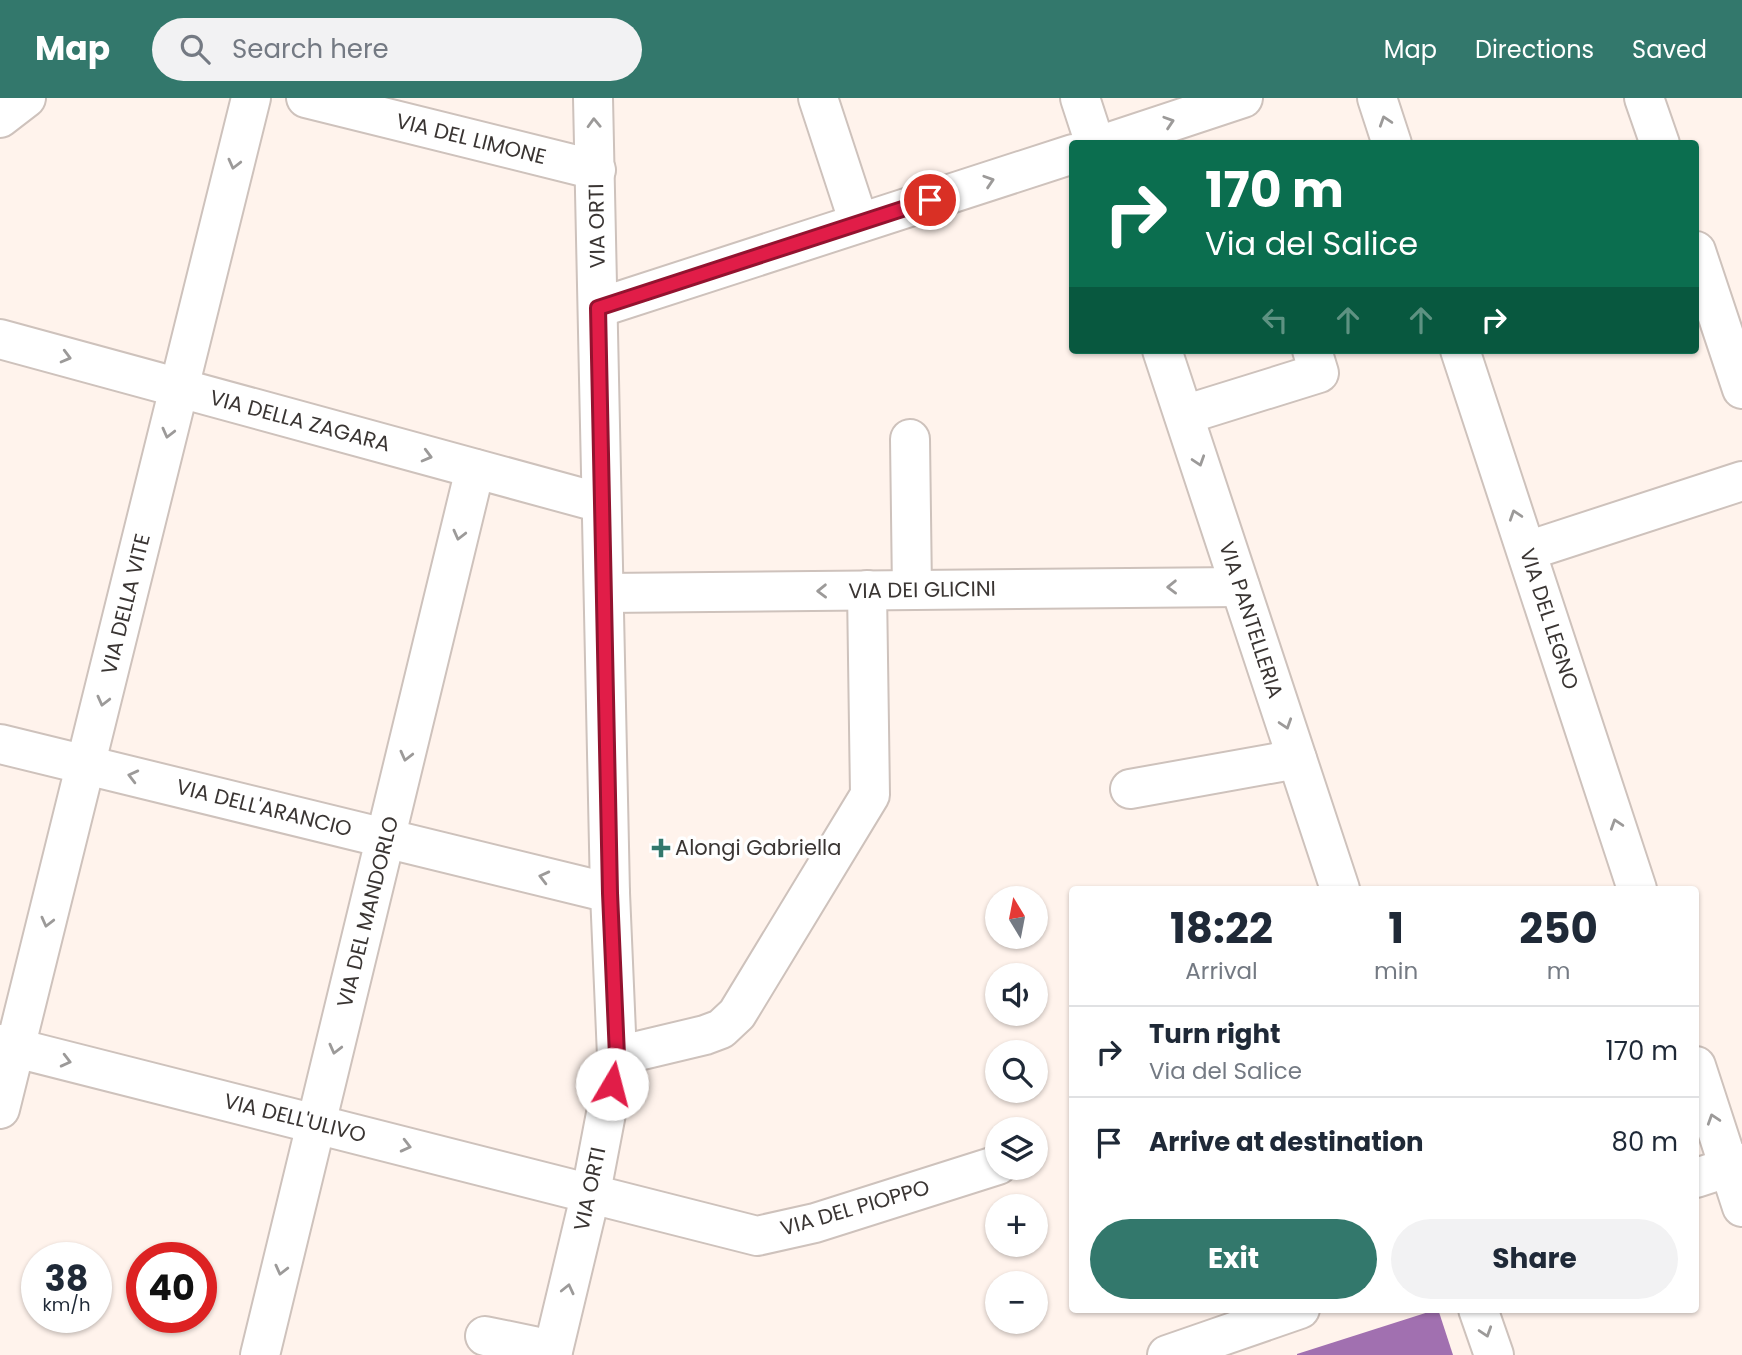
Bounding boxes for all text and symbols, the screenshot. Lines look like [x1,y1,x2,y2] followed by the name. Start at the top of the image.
[152,18,642,81] search box
[35,25,110,72] text: Map
[176,30,214,68] icon: search
[232,31,389,67] text: Search here
[1384,33,1437,66] text: Map
[1475,33,1594,66] text: Directions
[1632,33,1707,66] text: Saved
[393,106,549,171] street label: VIA DEL LIMONE
[1379,115,1393,127] one-way arrow
[1163,116,1175,130] one-way arrow
[586,117,602,127] one-way arrow
[1205,156,1344,224] text: 170 m
[228,158,242,170] one-way arrow
[1090,168,1181,259] icon: right
[900,170,960,230] pin
[983,175,995,189] one-way arrow
[911,181,949,219] icon: arrive
[581,183,612,269] street label: VIA ORTI
[1205,221,1418,266] text: Via del Salice
[1256,301,1294,339] icon: left
[1329,301,1367,339] icon: ahead
[1402,301,1440,339] icon: ahead
[1475,301,1513,339] icon: right
[60,349,72,363] one-way arrow
[207,382,394,459] street label: VIA DELLA ZAGARA
[162,427,176,439] one-way arrow
[421,448,433,462] one-way arrow
[1191,455,1205,467] one-way arrow
[1508,509,1523,521] one-way arrow
[453,529,468,541] one-way arrow
[94,530,157,677] street label: VIA DELLA VITE
[1212,538,1291,702] street label: VIA PANTELLERIA
[1513,545,1586,693] street label: VIA DEL LEGNO
[848,574,996,605] street label: VIA DEI GLICINI
[1166,580,1177,595] one-way arrow
[816,583,827,599] one-way arrow
[97,695,111,707] one-way arrow
[1278,717,1292,730] one-way arrow
[400,750,414,762] one-way arrow
[127,770,139,784] one-way arrow
[173,772,355,843] street label: VIA DELL'ARANCIO
[330,813,405,1011] street label: VIA DEL MANDORLO
[1610,819,1624,831] one-way arrow
[675,833,841,862] place label: Alongi Gabriella
[653,840,669,856] marker: Alongi Gabriella
[538,871,550,885] one-way arrow
[985,886,1048,948] north arrow
[985,886,1048,1334] map controls
[1170,899,1273,958] text: 18:22
[1388,899,1404,958] text: 1
[1519,899,1598,958] text: 250
[41,916,55,928] one-way arrow
[1185,955,1258,987] text: Arrival
[1374,955,1418,987] text: min
[1547,955,1570,987] text: m
[985,963,1048,1026] button: sound
[1149,1016,1281,1052] text: Turn right
[1090,1033,1128,1071] icon: right
[1605,1033,1678,1069] text: 170 m
[985,1040,1048,1103] button: search
[328,1043,343,1055] one-way arrow
[575,1047,649,1121] position arrow
[60,1053,72,1067] one-way arrow
[1149,1055,1302,1087] text: Via del Salice
[221,1086,369,1149] street label: VIA DELL'ULIVO
[1707,1113,1721,1126] one-way arrow
[985,1117,1048,1180] button: layers
[1090,1124,1128,1162] icon: arrive
[1149,1124,1424,1160] text: Arrive at destination
[1612,1124,1678,1160] text: 80 m
[400,1138,412,1152] one-way arrow
[566,1144,613,1233] street label: VIA ORTI
[777,1172,933,1243] street label: VIA DEL PIOPPO
[985,1194,1048,1257] button: +
[1090,1219,1377,1299] button: Exit
[1391,1219,1678,1299] button: Share
[126,1242,217,1333] speed limit sign: 40
[45,1254,88,1303] text: 38
[275,1264,289,1276] one-way arrow
[985,1271,1048,1334] button: −
[559,1283,574,1295] one-way arrow
[43,1292,90,1317] text: km/h
[1478,1325,1492,1338] one-way arrow

